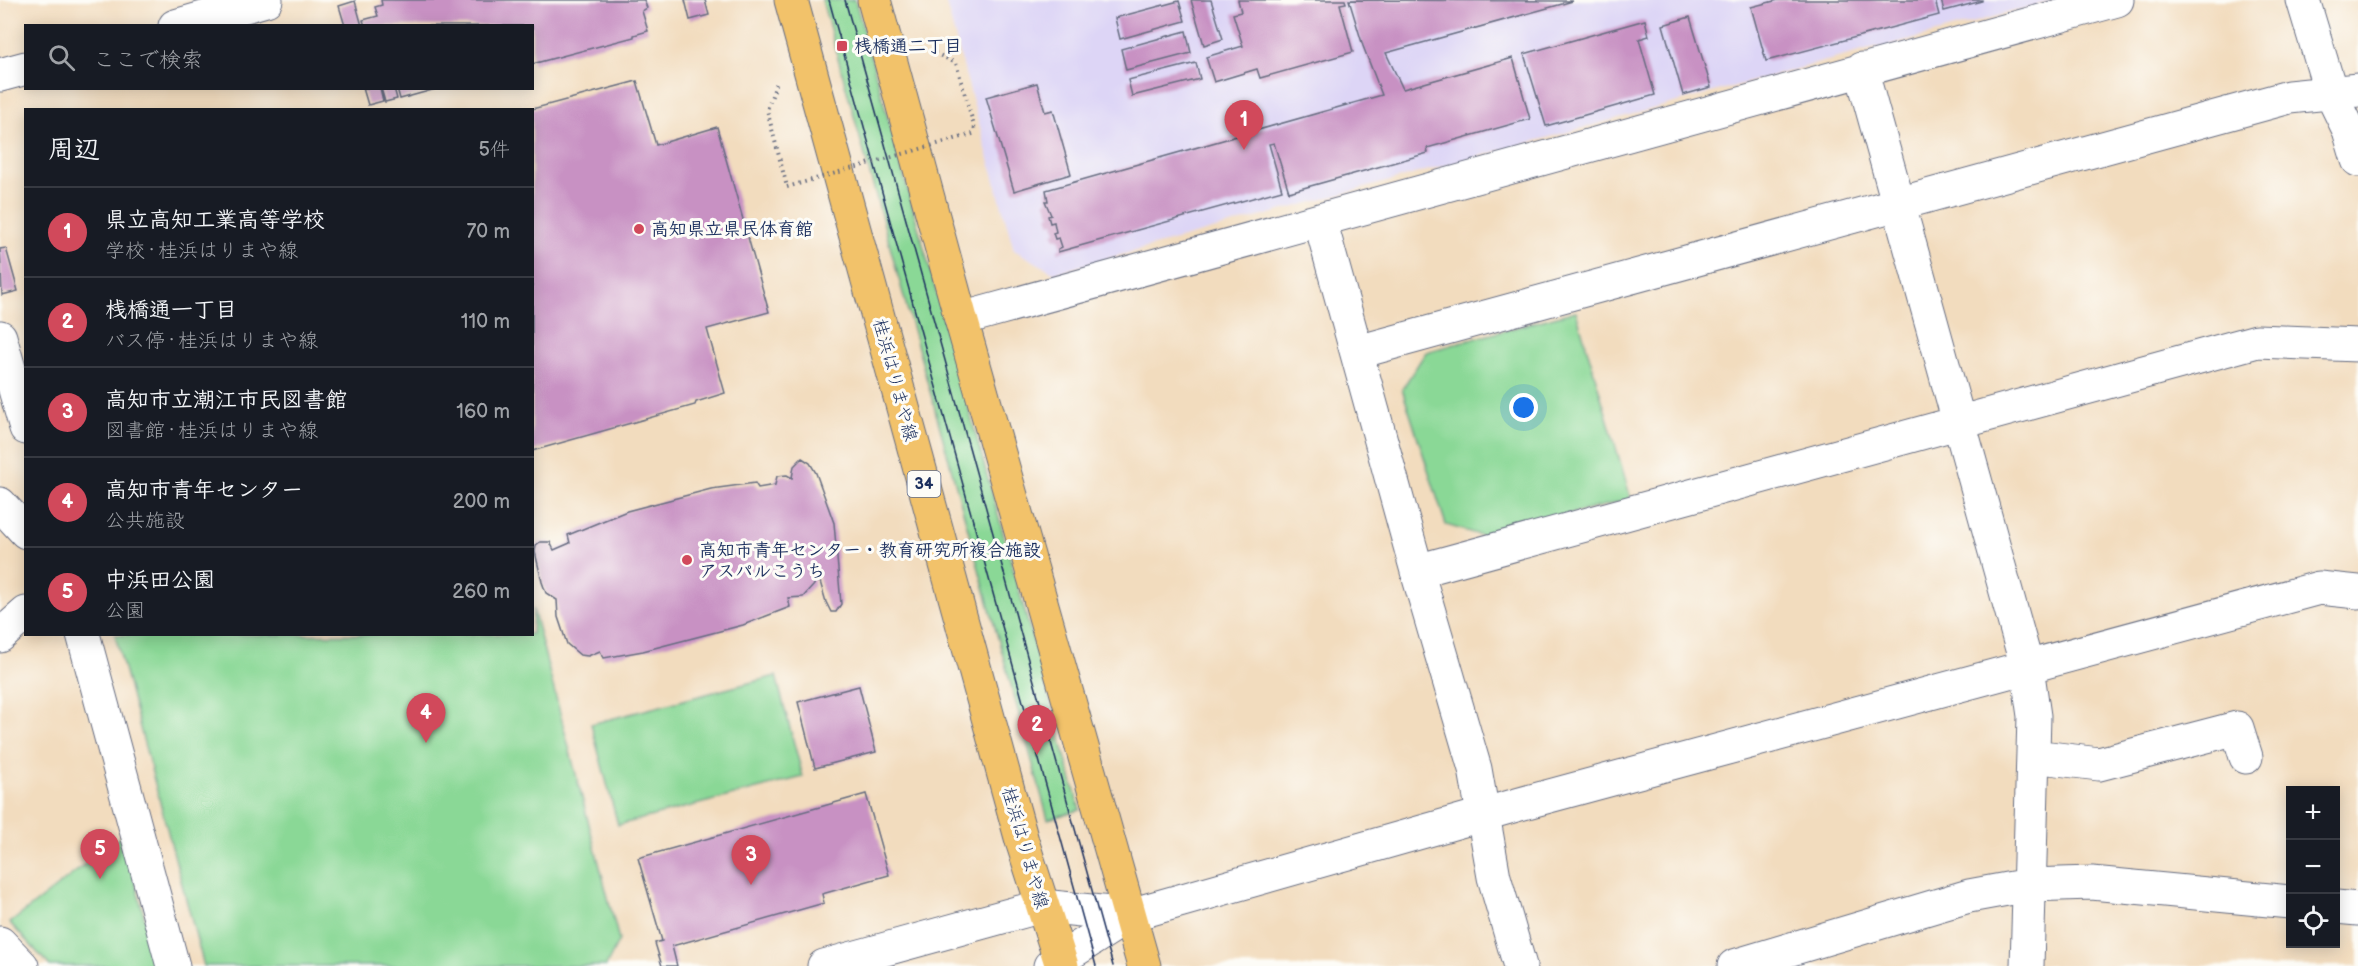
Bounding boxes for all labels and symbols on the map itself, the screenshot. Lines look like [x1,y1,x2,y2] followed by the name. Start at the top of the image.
[854,36,962,57] place label: 桟橋通二丁目
[835,39,849,53] marker: 桟橋通二丁目
[1224,100,1264,150] pin: 1
[651,219,813,240] place label: 高知県立県民体育館
[632,222,646,236] marker: 高知県立県民体育館
[869,316,921,444] street label: 桂浜はりまや線
[1509,393,1538,422] your location
[908,471,940,497] road number: 34
[699,540,1041,582] place label: 高知市青年センター・教育研究所複合施設 アスパルこうち
[680,553,694,567] marker: 高知市青年センター・教育研究所複合施設 アスパルこうち
[406,694,446,743] pin: 4
[1018,706,1056,755] pin: 2
[998,785,1052,911] street label: 桂浜はりまや線
[80,830,120,879] pin: 5
[732,836,771,885] pin: 3

